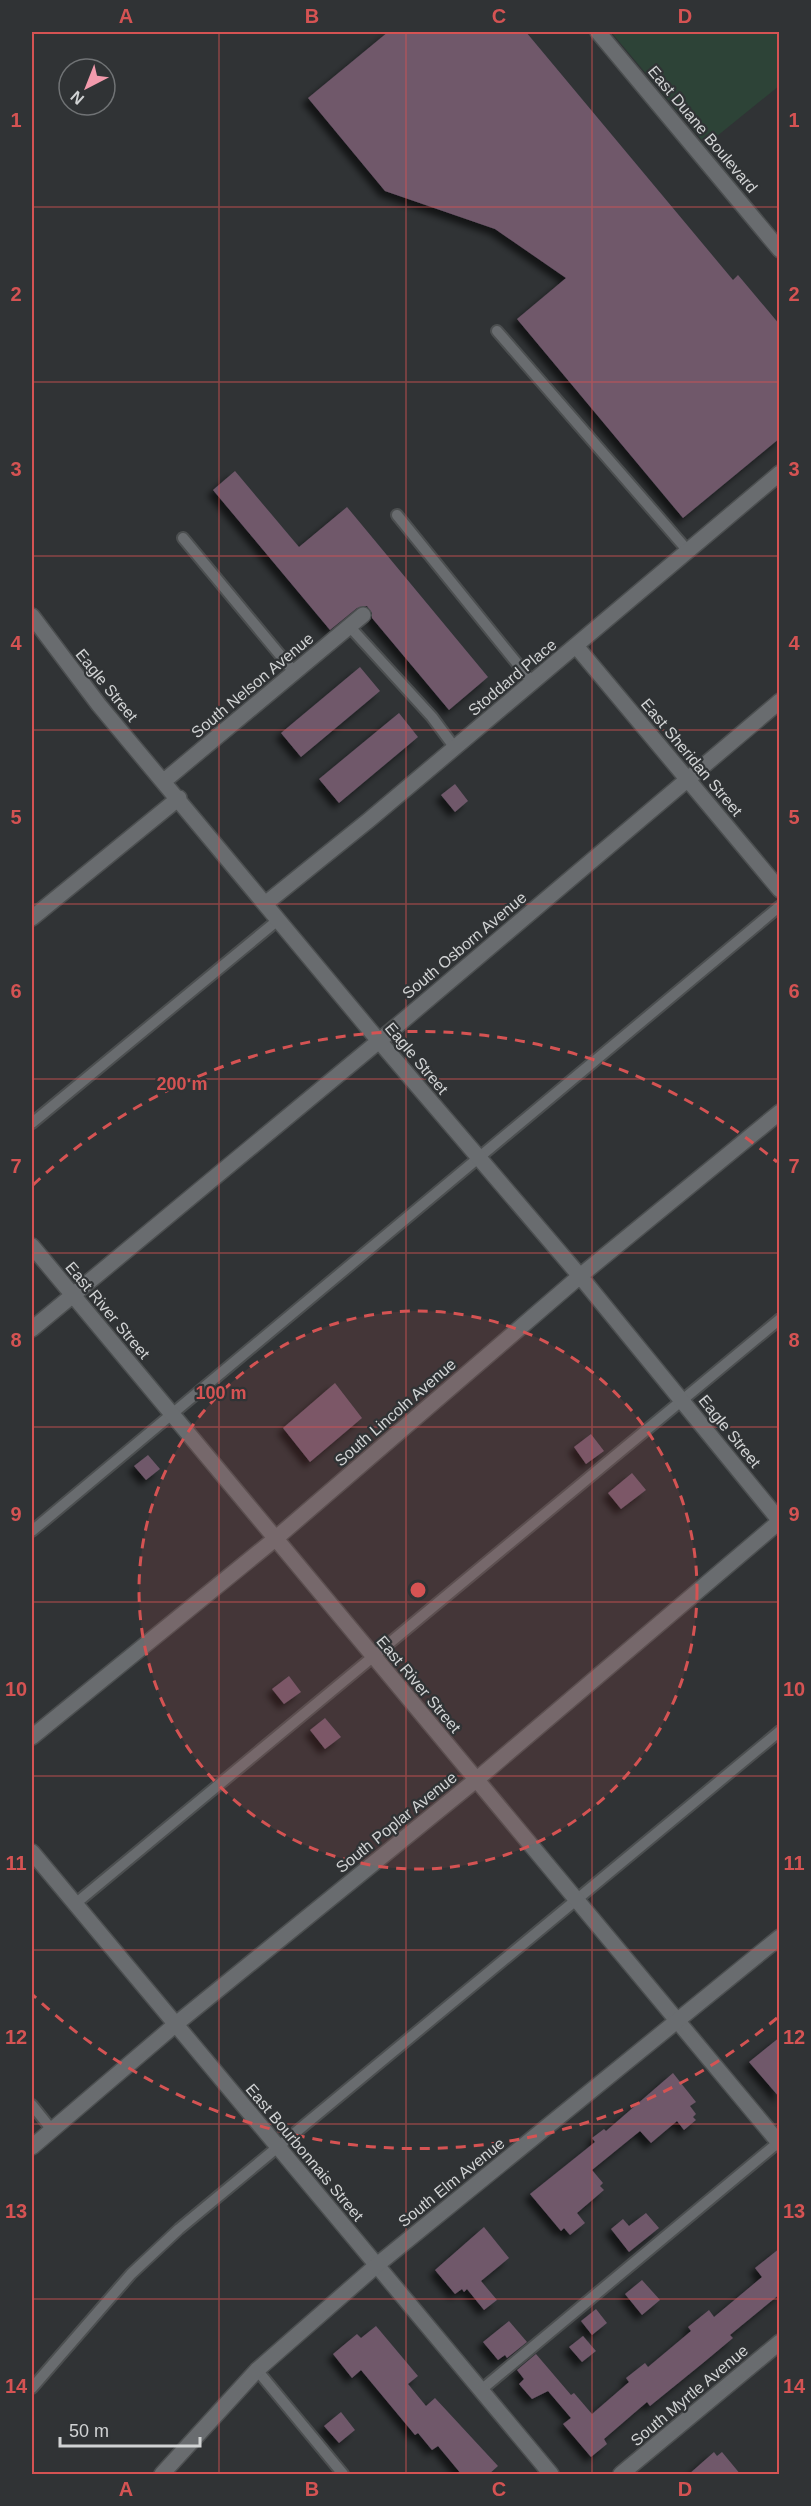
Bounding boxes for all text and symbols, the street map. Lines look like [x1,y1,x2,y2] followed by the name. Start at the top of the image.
[119,5,133,27] text: A
[305,5,319,27] text: B
[492,5,506,27] text: C
[678,5,692,27] text: D
[57,57,117,117] north arrow
[645,63,761,196] street label: East Duane Boulevard
[67,88,87,108] text: N
[10,109,22,131] text: 1
[788,109,800,131] text: 1
[10,283,22,305] text: 2
[788,283,800,305] text: 2
[10,458,22,480] text: 3
[788,458,800,480] text: 3
[188,629,317,741] street label: South Nelson Avenue
[10,632,22,654] text: 4
[788,632,800,654] text: 4
[465,636,560,719] street label: Stoddard Place
[72,646,141,725] street label: Eagle Street
[638,695,746,820] street label: East Sheridan Street
[10,806,22,828] text: 5
[788,806,800,828] text: 5
[399,889,530,1002] street label: South Osborn Avenue
[10,980,22,1002] text: 6
[788,980,800,1002] text: 6
[382,1019,452,1098] street label: Eagle Street
[156,1074,208,1094] text: 200 m
[10,1155,22,1177] text: 7
[788,1155,800,1177] text: 7
[62,1259,153,1363] street label: East River Street
[10,1329,22,1351] text: 8
[788,1329,800,1351] text: 8
[331,1355,459,1469] street label: South Lincoln Avenue
[195,1383,247,1403] text: 100 m
[695,1392,764,1471] street label: Eagle Street
[10,1503,22,1525] text: 9
[788,1503,800,1525] text: 9
[408,1580,428,1600] centre of rings
[373,1633,464,1737] street label: East River Street
[5,1678,27,1700] text: 10
[783,1678,805,1700] text: 10
[333,1769,460,1876] street label: South Poplar Avenue
[5,1852,27,1874] text: 11
[783,1852,805,1874] text: 11
[5,2026,27,2048] text: 12
[783,2026,805,2048] text: 12
[242,2080,367,2225] street label: East Bourbonnais Street
[395,2134,508,2230] street label: South Elm Avenue
[5,2200,27,2222] text: 13
[783,2200,805,2222] text: 13
[627,2341,751,2449] street label: South Myrtle Avenue
[5,2375,28,2397] text: 14
[783,2375,806,2397] text: 14
[60,2410,200,2448] scale bar
[69,2421,109,2441] text: 50 m
[119,2478,133,2500] text: A
[305,2478,319,2500] text: B
[492,2478,506,2500] text: C
[678,2478,692,2500] text: D

